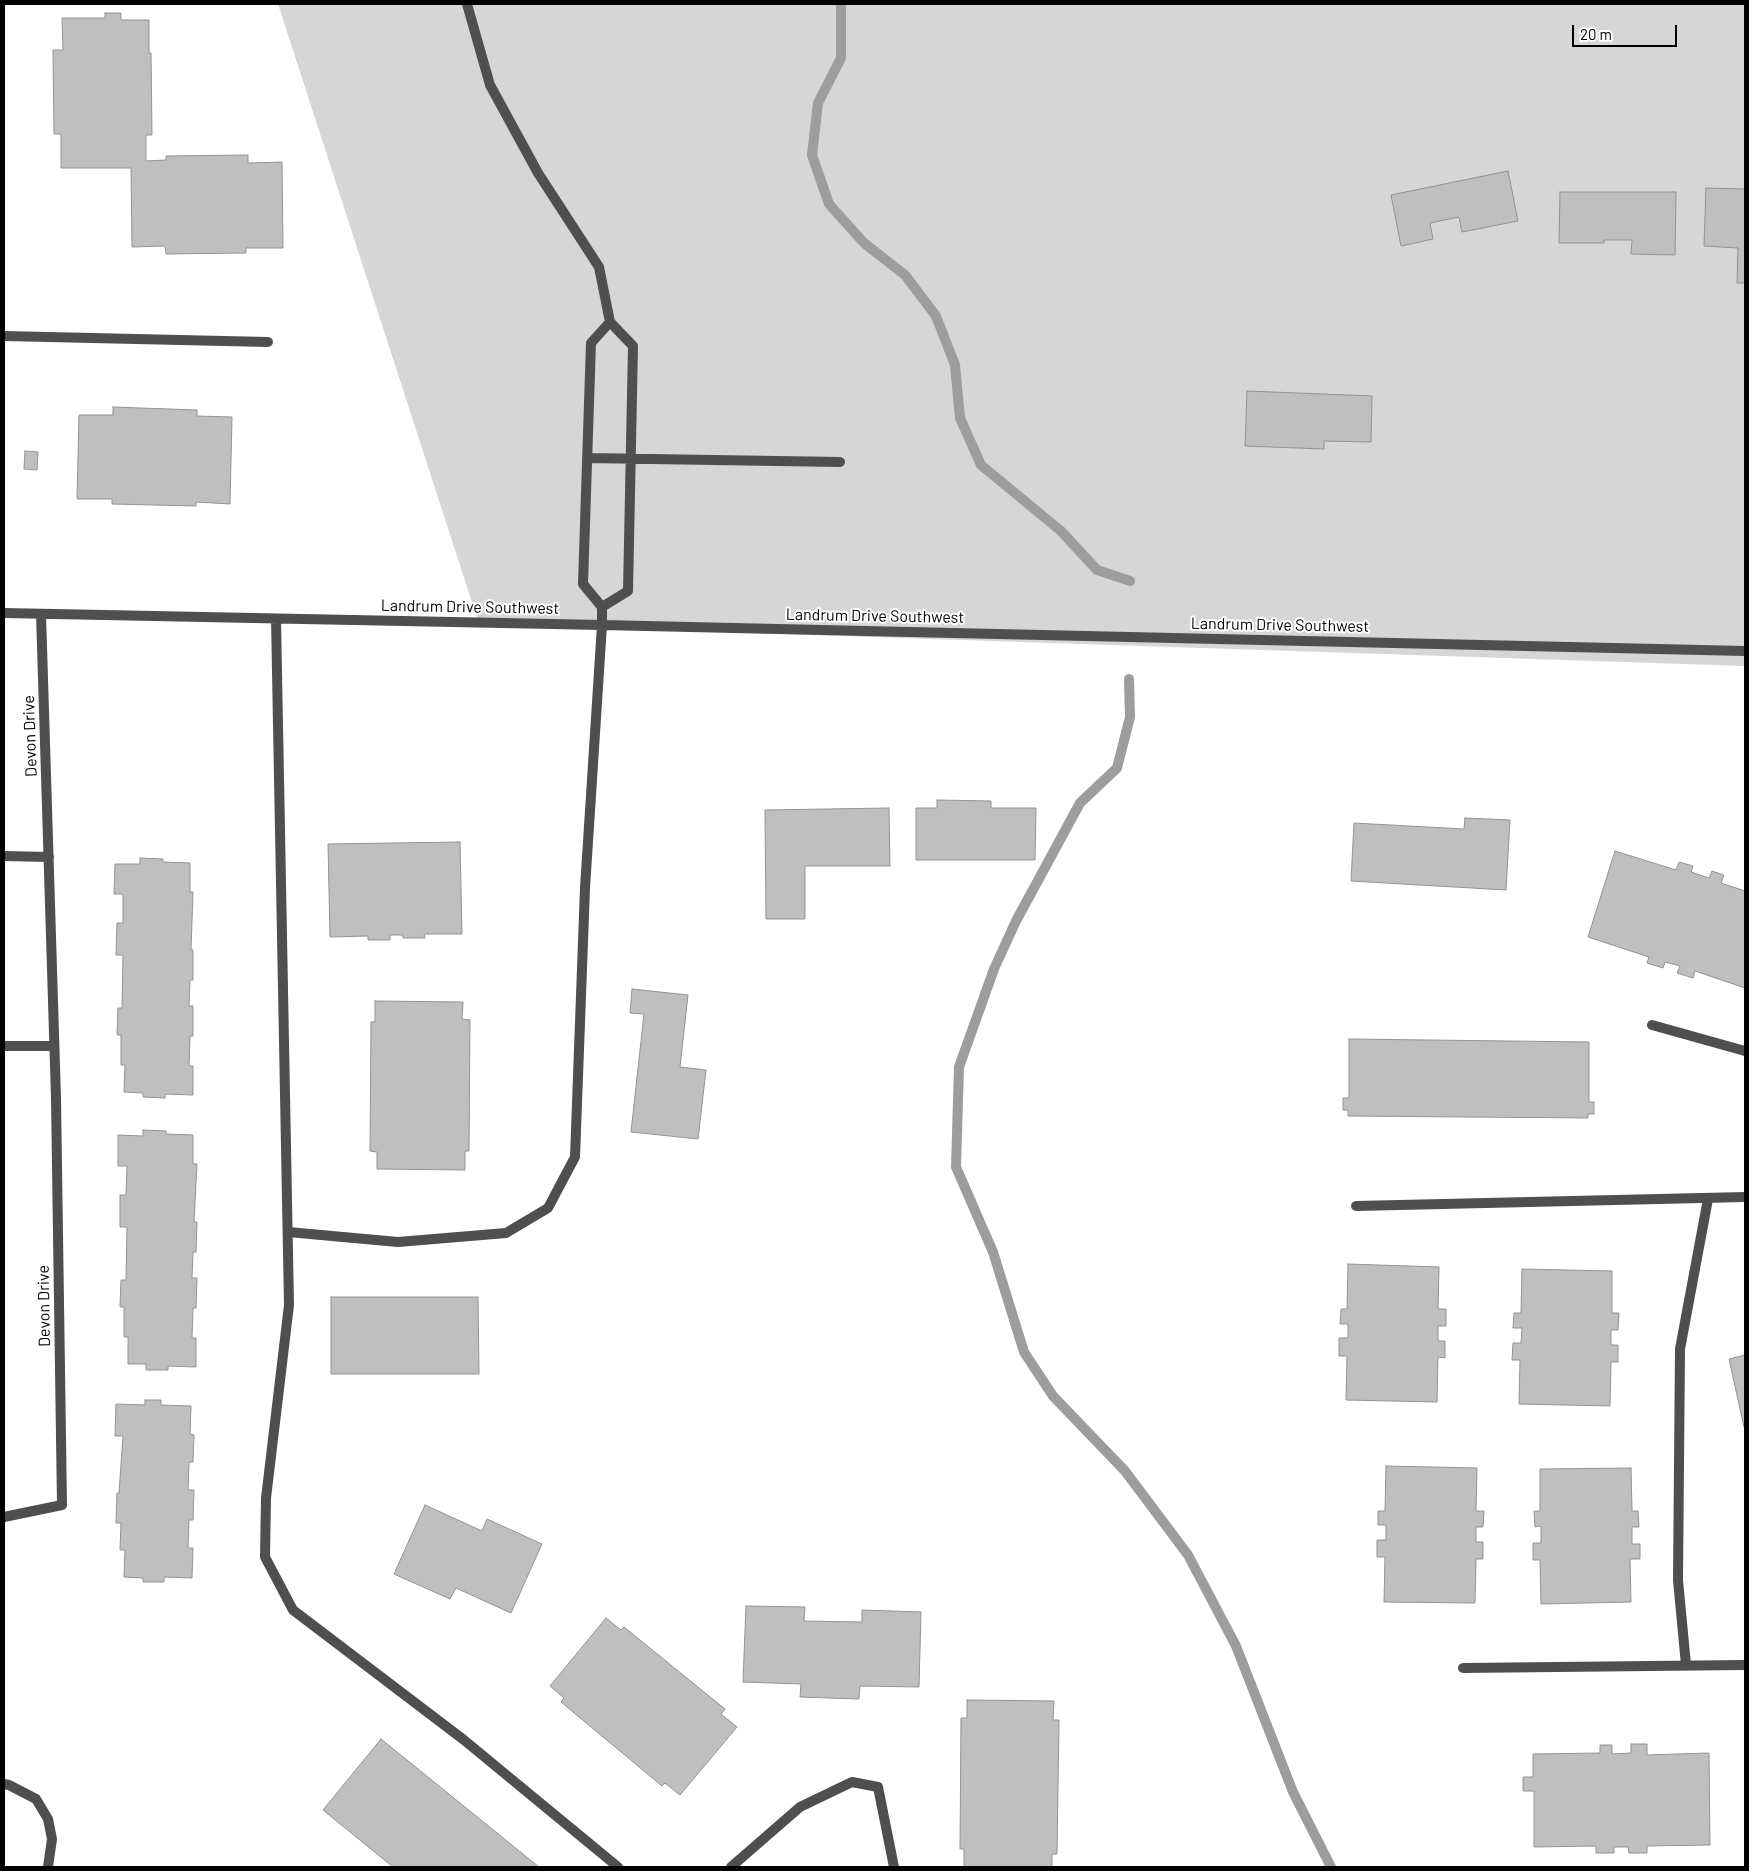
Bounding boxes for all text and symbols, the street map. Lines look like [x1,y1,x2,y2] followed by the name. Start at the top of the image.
[1574,15,1679,47] scale bar
[1580,25,1612,43] text: 20 m
[381,596,559,618] street label: Landrum Drive Southwest
[786,605,964,627] street label: Landrum Drive Southwest
[1191,614,1369,636] street label: Landrum Drive Southwest
[19,695,41,777] street label: Devon Drive
[34,1265,54,1347] street label: Devon Drive

